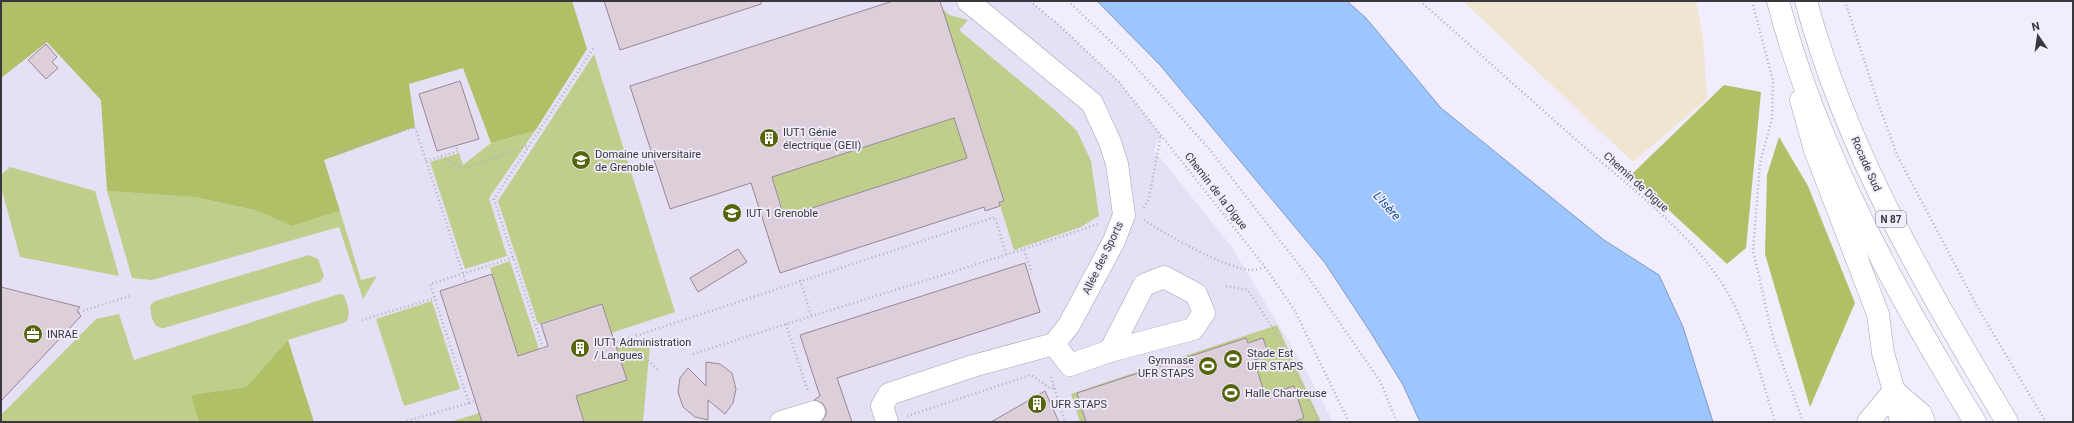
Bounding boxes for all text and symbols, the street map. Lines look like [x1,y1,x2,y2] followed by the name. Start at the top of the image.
[2018,16,2058,56] north arrow
[2031,19,2041,34] text: N
[783,126,861,152] place label: IUT1 Génie électrique (GEII)
[758,127,780,149] building icon: IUT1 Génie électrique (GEII)
[1848,135,1884,193] street label: Rocade Sud
[595,148,701,174] place label: Domaine universitaire de Grenoble
[570,149,592,171] school or university icon: Domaine universitaire de Grenoble
[1601,149,1671,215] street label: Chemin de Digue
[1182,150,1250,232] street label: Chemin de la Digue
[1371,189,1403,223] water label: L'Isère
[721,202,743,224] school or university icon: IUT 1 Grenoble
[746,207,818,220] place label: IUT 1 Grenoble
[1876,211,1906,227] road number: N 87
[1080,219,1126,297] street label: Allée des Sports
[22,323,44,345] office icon: INRAE
[47,328,78,341] place label: INRAE
[594,336,691,362] place label: IUT1 Administration / Langues
[569,337,591,359] building icon: IUT1 Administration / Langues
[1247,347,1304,373] place label: Stade Est UFR STAPS
[1222,348,1244,370] sports icon: Stade Est UFR STAPS
[1138,354,1194,380] place label: Gymnase UFR STAPS
[1197,355,1219,377] sports icon: Gymnase UFR STAPS
[1220,382,1242,404] sports icon: Halle Chartreuse
[1245,387,1327,400] place label: Halle Chartreuse
[1026,393,1048,415] building icon: UFR STAPS
[1051,398,1108,411] place label: UFR STAPS

